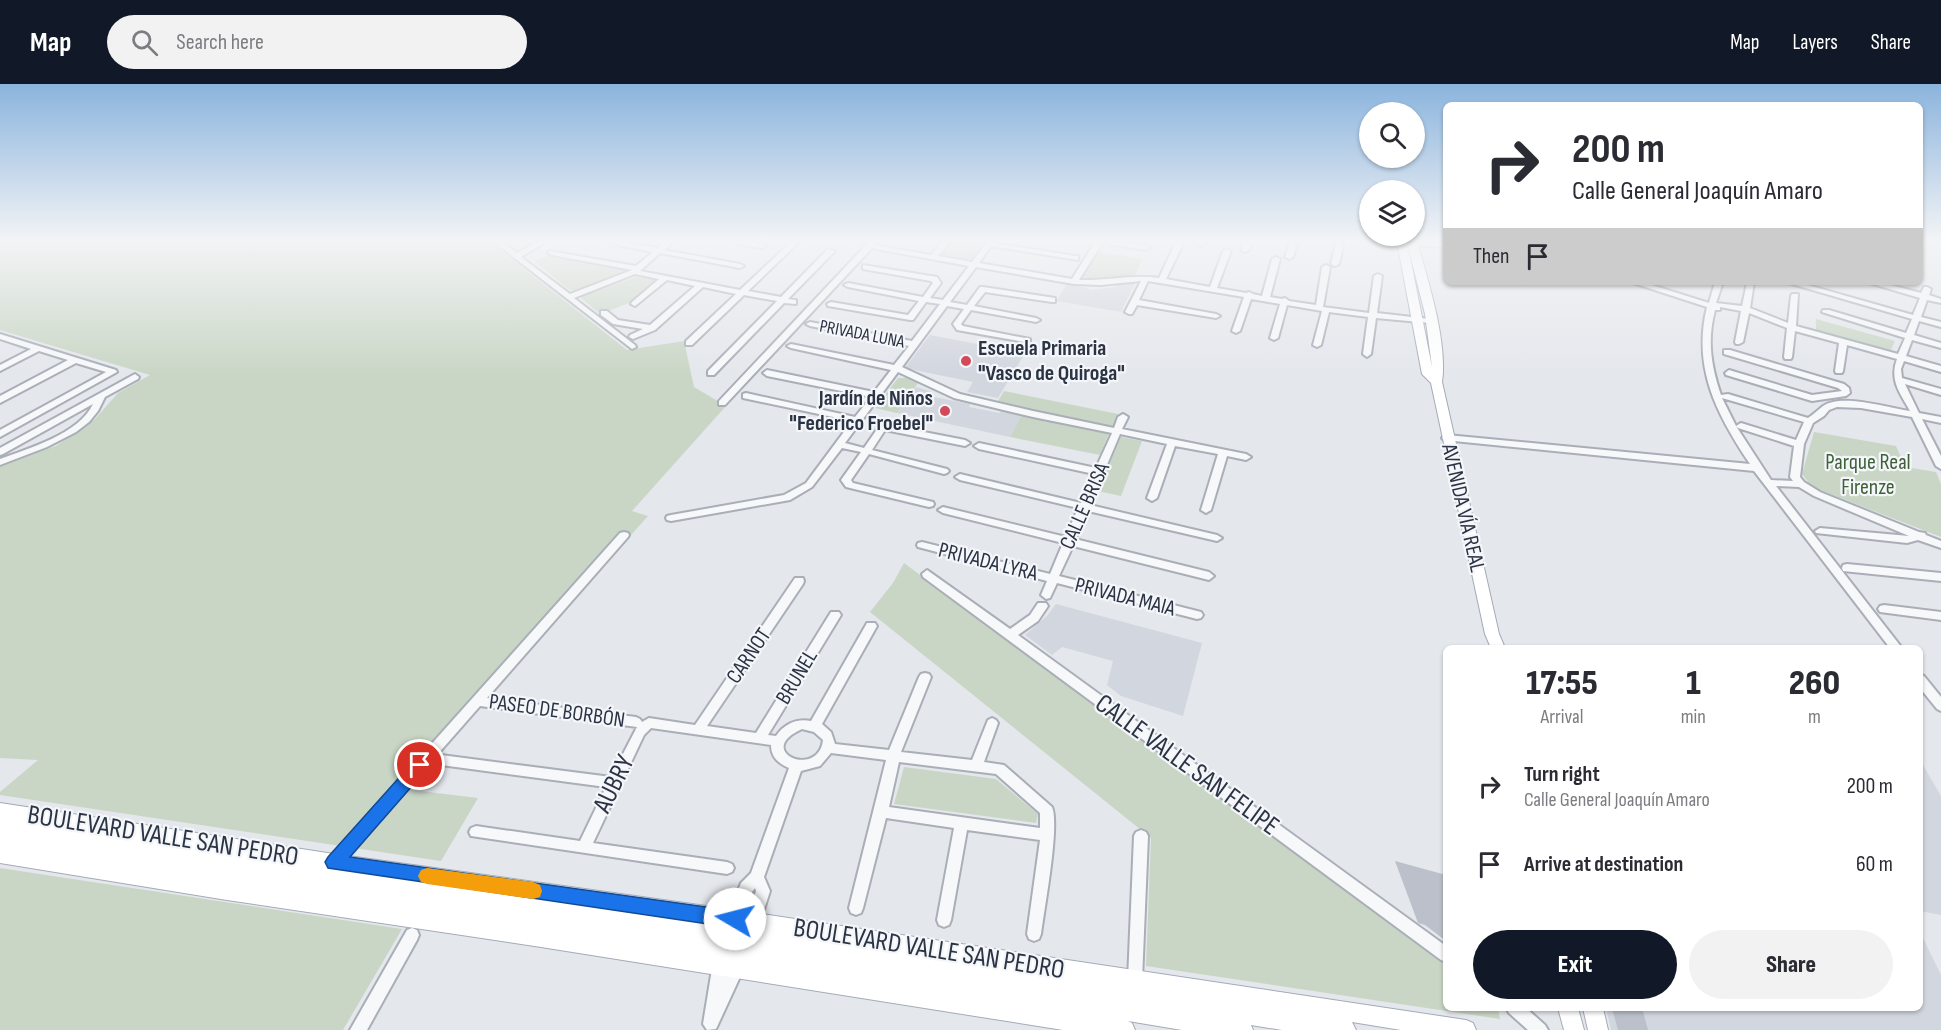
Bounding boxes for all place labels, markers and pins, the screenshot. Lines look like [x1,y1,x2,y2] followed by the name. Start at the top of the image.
[978,335,1125,387] place label: Escuela Primaria "Vasco de Quiroga"
[959,354,973,368] marker: Escuela Primaria "Vasco de Quiroga"
[789,385,933,437] place label: Jardín de Niños "Federico Froebel"
[938,404,952,418] marker: Jardín de Niños "Federico Froebel"
[394,739,445,790] pin

